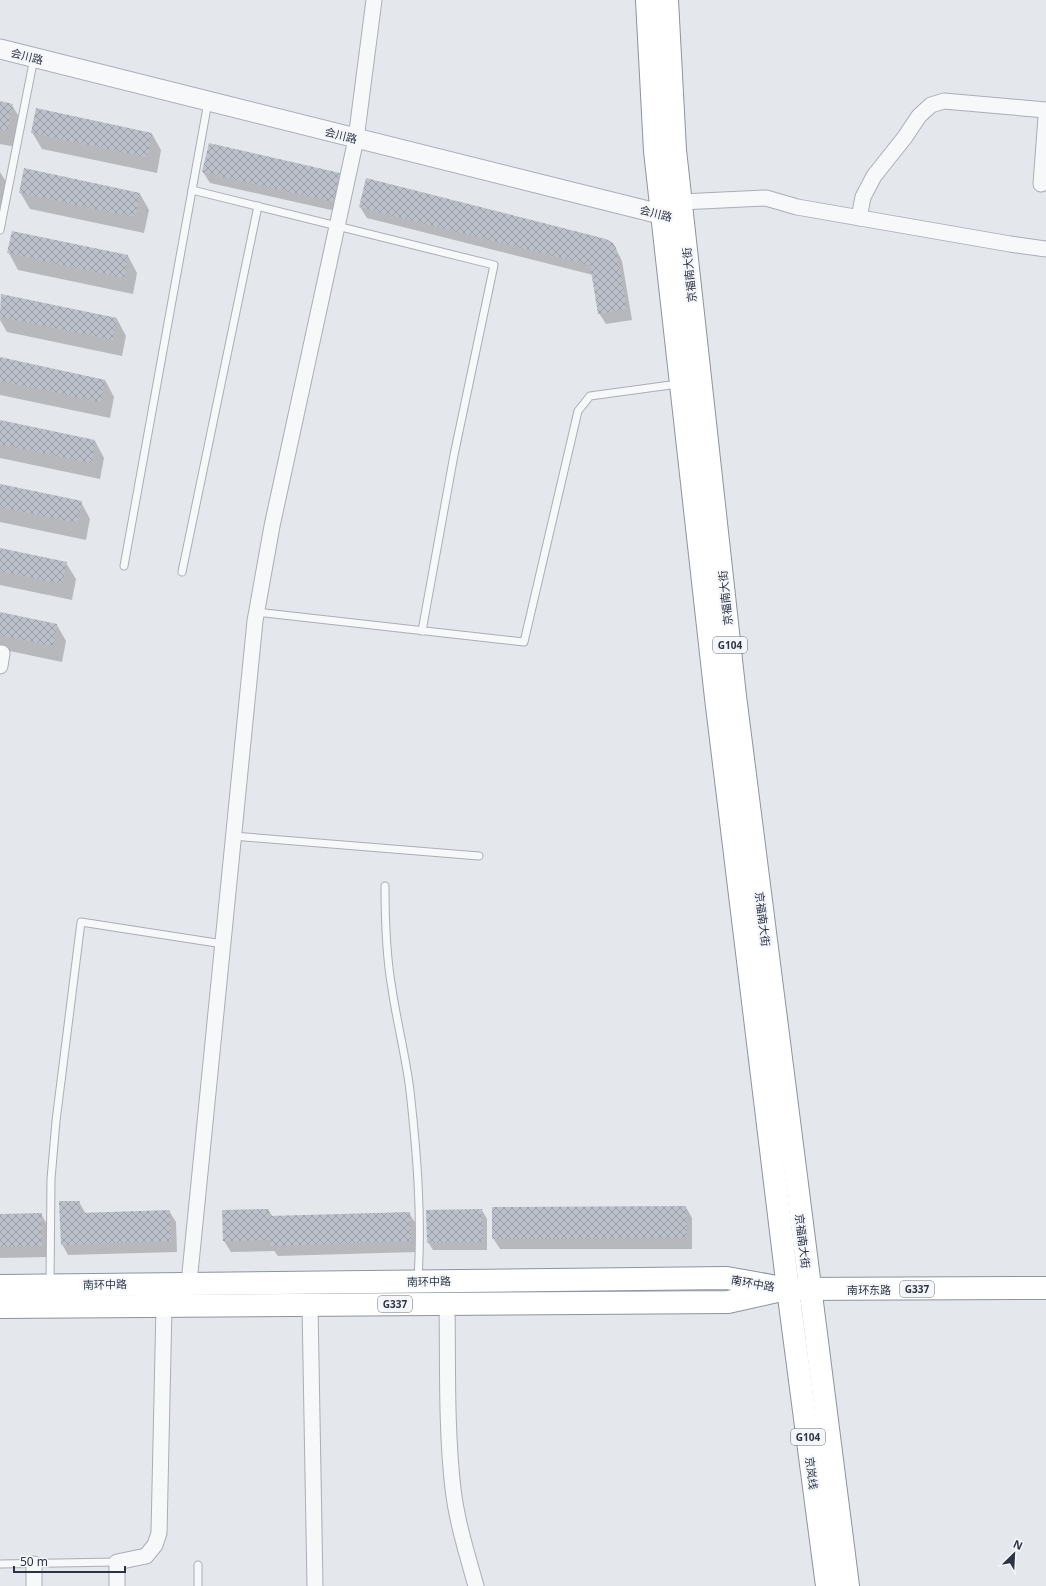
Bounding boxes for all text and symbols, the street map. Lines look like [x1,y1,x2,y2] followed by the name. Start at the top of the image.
[9,45,45,67] street label: 会川路
[323,124,359,146] street label: 会川路
[638,202,674,224] street label: 会川路
[679,247,699,303] street label: 京福南大街
[715,570,735,626] street label: 京福南大街
[713,637,747,653] road number: G104
[752,891,774,947] street label: 京福南大街
[792,1213,814,1269] street label: 京福南大街
[730,1272,776,1294] street label: 南环中路
[407,1273,451,1289] street label: 南环中路
[83,1276,127,1292] street label: 南环中路
[900,1281,934,1297] road number: G337
[847,1282,891,1297] street label: 南环东路
[378,1296,412,1312] road number: G337
[791,1429,825,1445] road number: G104
[803,1456,821,1490] street label: 京岚线
[994,1534,1034,1574] north arrow
[1011,1536,1025,1553] text: N
[14,1548,125,1574] scale bar
[20,1553,48,1570] text: 50 m

